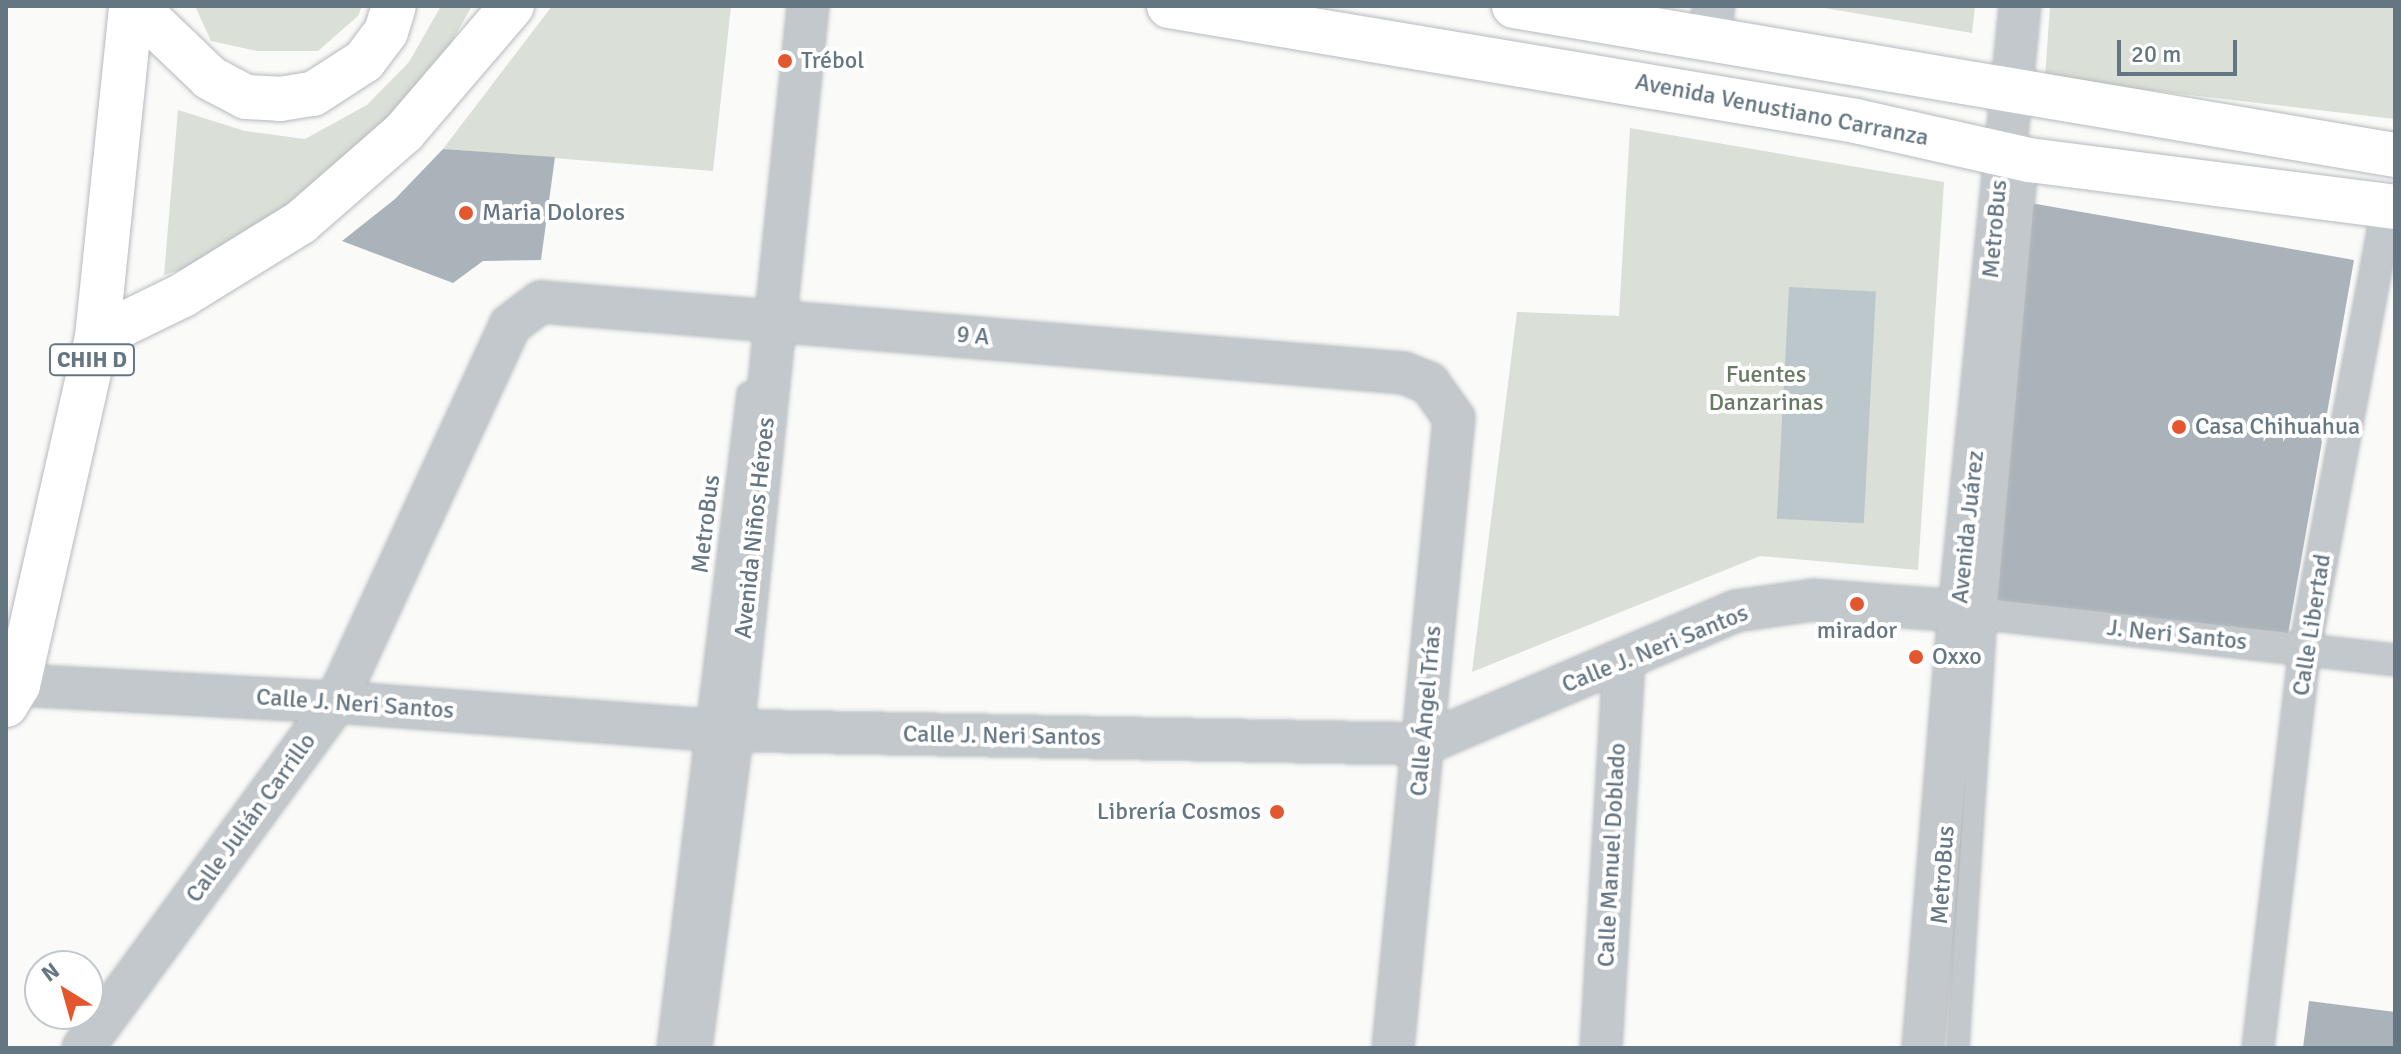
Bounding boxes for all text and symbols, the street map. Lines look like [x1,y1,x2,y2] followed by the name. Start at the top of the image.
[2121,24,2241,74] scale bar
[2131,39,2181,69] text: 20 m
[801,47,864,75] place label: Trébol
[776,52,794,70] marker: Trébol
[1633,67,1931,153] street label: Avenida Venustiano Carranza
[1976,179,2014,279] street label: MetroBus
[482,199,625,227] place label: Maria Dolores
[457,204,475,222] marker: Maria Dolores
[955,320,991,352] street label: 9 A
[48,342,136,378] road number: CHIH D
[1709,361,1823,417] park label: Fuentes Danzarinas
[2195,413,2360,441] place label: Casa Chihuahua
[729,416,781,640] street label: Avenida Niños Héroes
[2170,418,2188,436] marker: Casa Chihuahua
[1946,449,1990,605] street label: Avenida Juárez
[686,473,726,575] street label: MetroBus
[2287,552,2337,698] street label: Calle Libertad
[1848,595,1866,613] marker: mirador
[1558,599,1752,699] street label: Calle J. Neri Santos
[2105,613,2249,657] street label: J. Neri Santos
[1817,617,1897,645] place label: mirador
[1404,624,1448,798] street label: Calle Ángel Trías
[1932,643,1982,671] place label: Oxxo
[1907,648,1925,666] marker: Oxxo
[255,683,455,725] street label: Calle J. Neri Santos
[903,720,1101,752] street label: Calle J. Neri Santos
[180,728,322,908] street label: Calle Julián Carrillo
[1592,742,1632,968] street label: Calle Manuel Doblado
[1097,798,1261,826] place label: Librería Cosmos
[1268,803,1286,821] marker: Librería Cosmos
[1925,825,1961,925] street label: MetroBus
[24,950,104,1030] north arrow
[36,957,65,987] text: N

